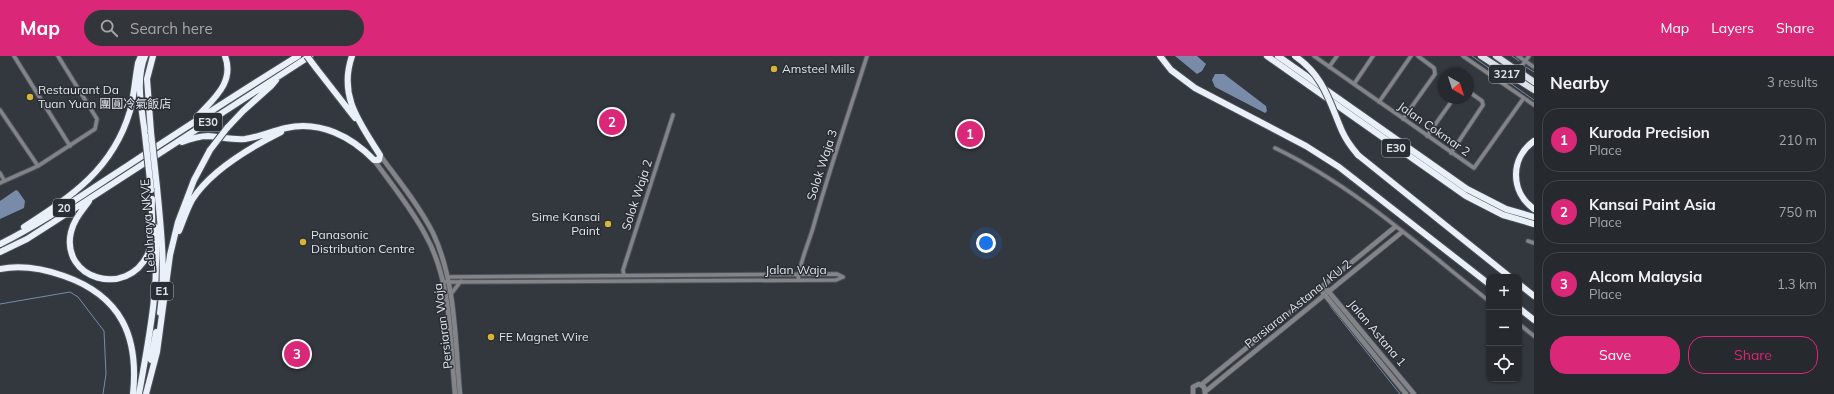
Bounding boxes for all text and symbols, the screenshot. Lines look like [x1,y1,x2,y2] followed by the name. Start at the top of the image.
[84,10,364,46] search box
[20,16,60,40] text: Map
[98,17,120,39] icon: search
[130,19,213,38] text: Search here
[1660,19,1689,37] text: Map
[1711,19,1754,37] text: Layers
[1776,19,1814,37] text: Share
[782,61,855,76] place label: Amsteel Mills
[769,64,779,74] marker: Amsteel Mills
[1489,65,1525,83] road number: 3217
[1438,68,1474,104] north arrow
[1550,72,1609,93] text: Nearby
[1767,74,1818,90] text: 3 results
[38,82,171,111] place label: Restaurant Da Tuan Yuan 團圓冷氣飯店
[25,92,35,102] marker: Restaurant Da Tuan Yuan 團圓冷氣飯店
[1395,98,1473,159] street label: Jalan Cokmar 2
[599,107,625,137] pin: 2
[194,113,222,131] road number: E30
[957,119,983,149] pin: 1
[1589,123,1710,142] text: Kuroda Precision
[803,128,840,202] street label: Solok Waja 3
[1560,132,1568,148] text: 1
[1779,132,1817,148] text: 210 m
[1382,139,1410,157] road number: E30
[1589,142,1622,158] text: Place
[618,158,655,232] street label: Solok Waja 2
[137,179,158,273] street label: Lebuhraya NKVE
[1589,195,1716,214] text: Kansai Paint Asia
[53,199,75,217] road number: 20
[1560,204,1568,220] text: 2
[1779,204,1817,220] text: 750 m
[532,209,600,238] place label: Sime Kansai Paint
[1589,214,1622,230] text: Place
[603,219,613,229] marker: Sime Kansai Paint
[311,227,415,256] place label: Panasonic Distribution Centre
[976,233,996,253] your location
[298,237,308,247] marker: Panasonic Distribution Centre
[1241,256,1354,351] street label: Persiaran Astana / KU 2
[765,262,827,277] street label: Jalan Waja
[1589,267,1702,286] text: Alcom Malaysia
[1486,274,1522,382] map controls
[1486,274,1522,310] button: +
[1560,276,1568,292] text: 3
[1777,276,1817,292] text: 1.3 km
[151,282,173,300] road number: E1
[430,282,455,370] street label: Persiaran Waja
[1589,286,1622,302] text: Place
[1345,296,1409,369] street label: Jalan Astana 1
[1486,310,1522,346] button: −
[499,329,589,344] place label: FE Magnet Wire
[486,332,496,342] marker: FE Magnet Wire
[1550,336,1680,374] button: Save
[1688,336,1818,374] button: Share
[284,339,310,369] pin: 3
[1486,346,1522,382] button: locate

